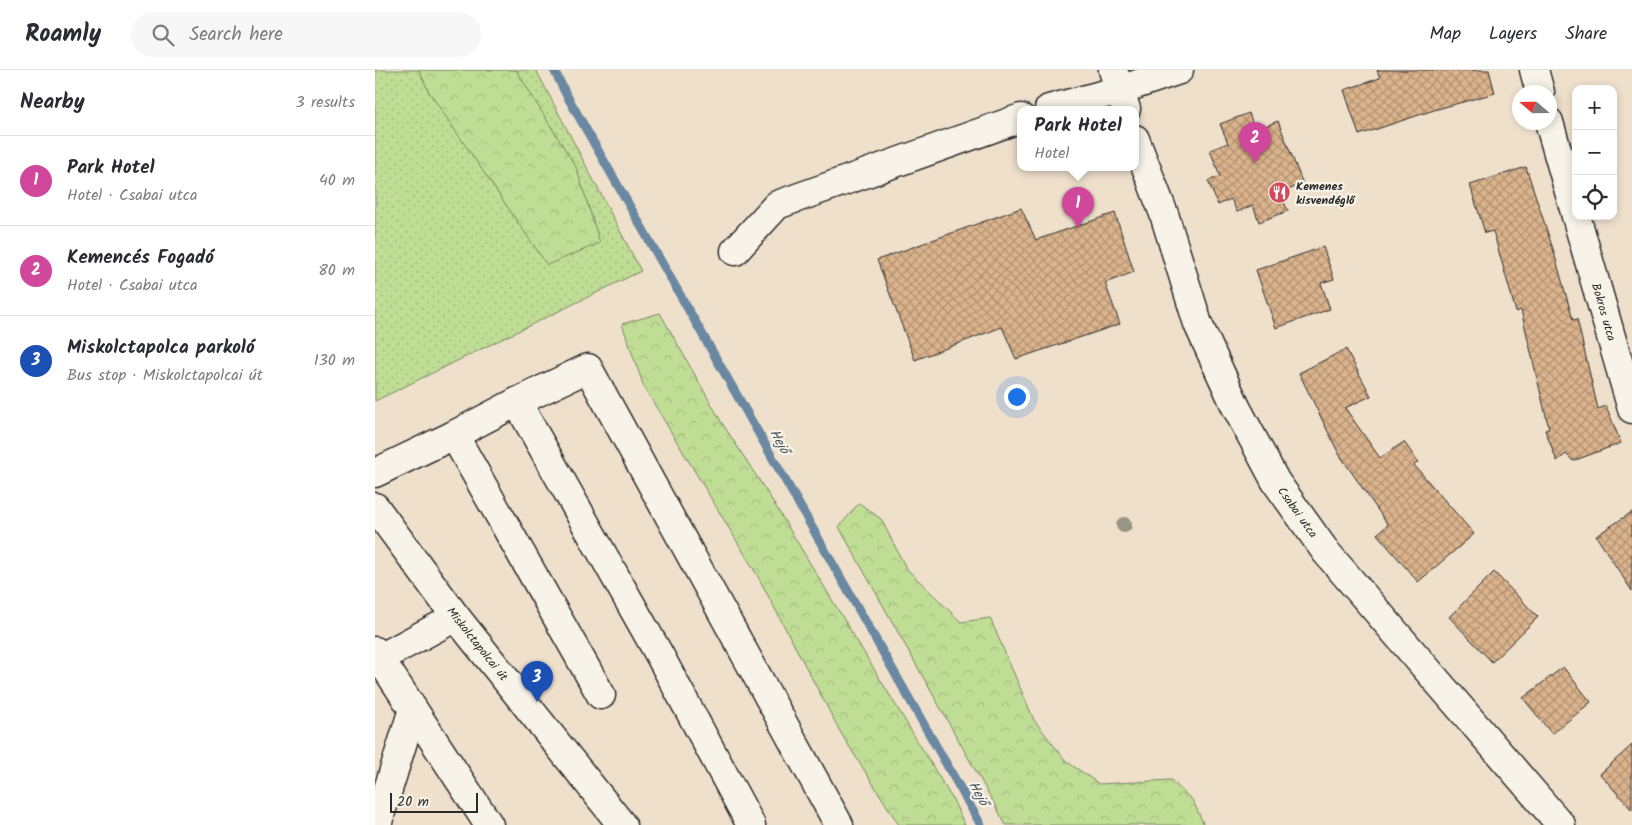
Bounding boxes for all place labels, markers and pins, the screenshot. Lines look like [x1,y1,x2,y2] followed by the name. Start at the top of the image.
[1239,122,1271,163] pin: 2
[1296,177,1356,210] place label: Kemenes kisvendéglő
[1268,181,1292,205] restaurant icon: Kemenes kisvendéglő
[1062,187,1094,228] pin: 1
[521,661,553,702] pin: 3

